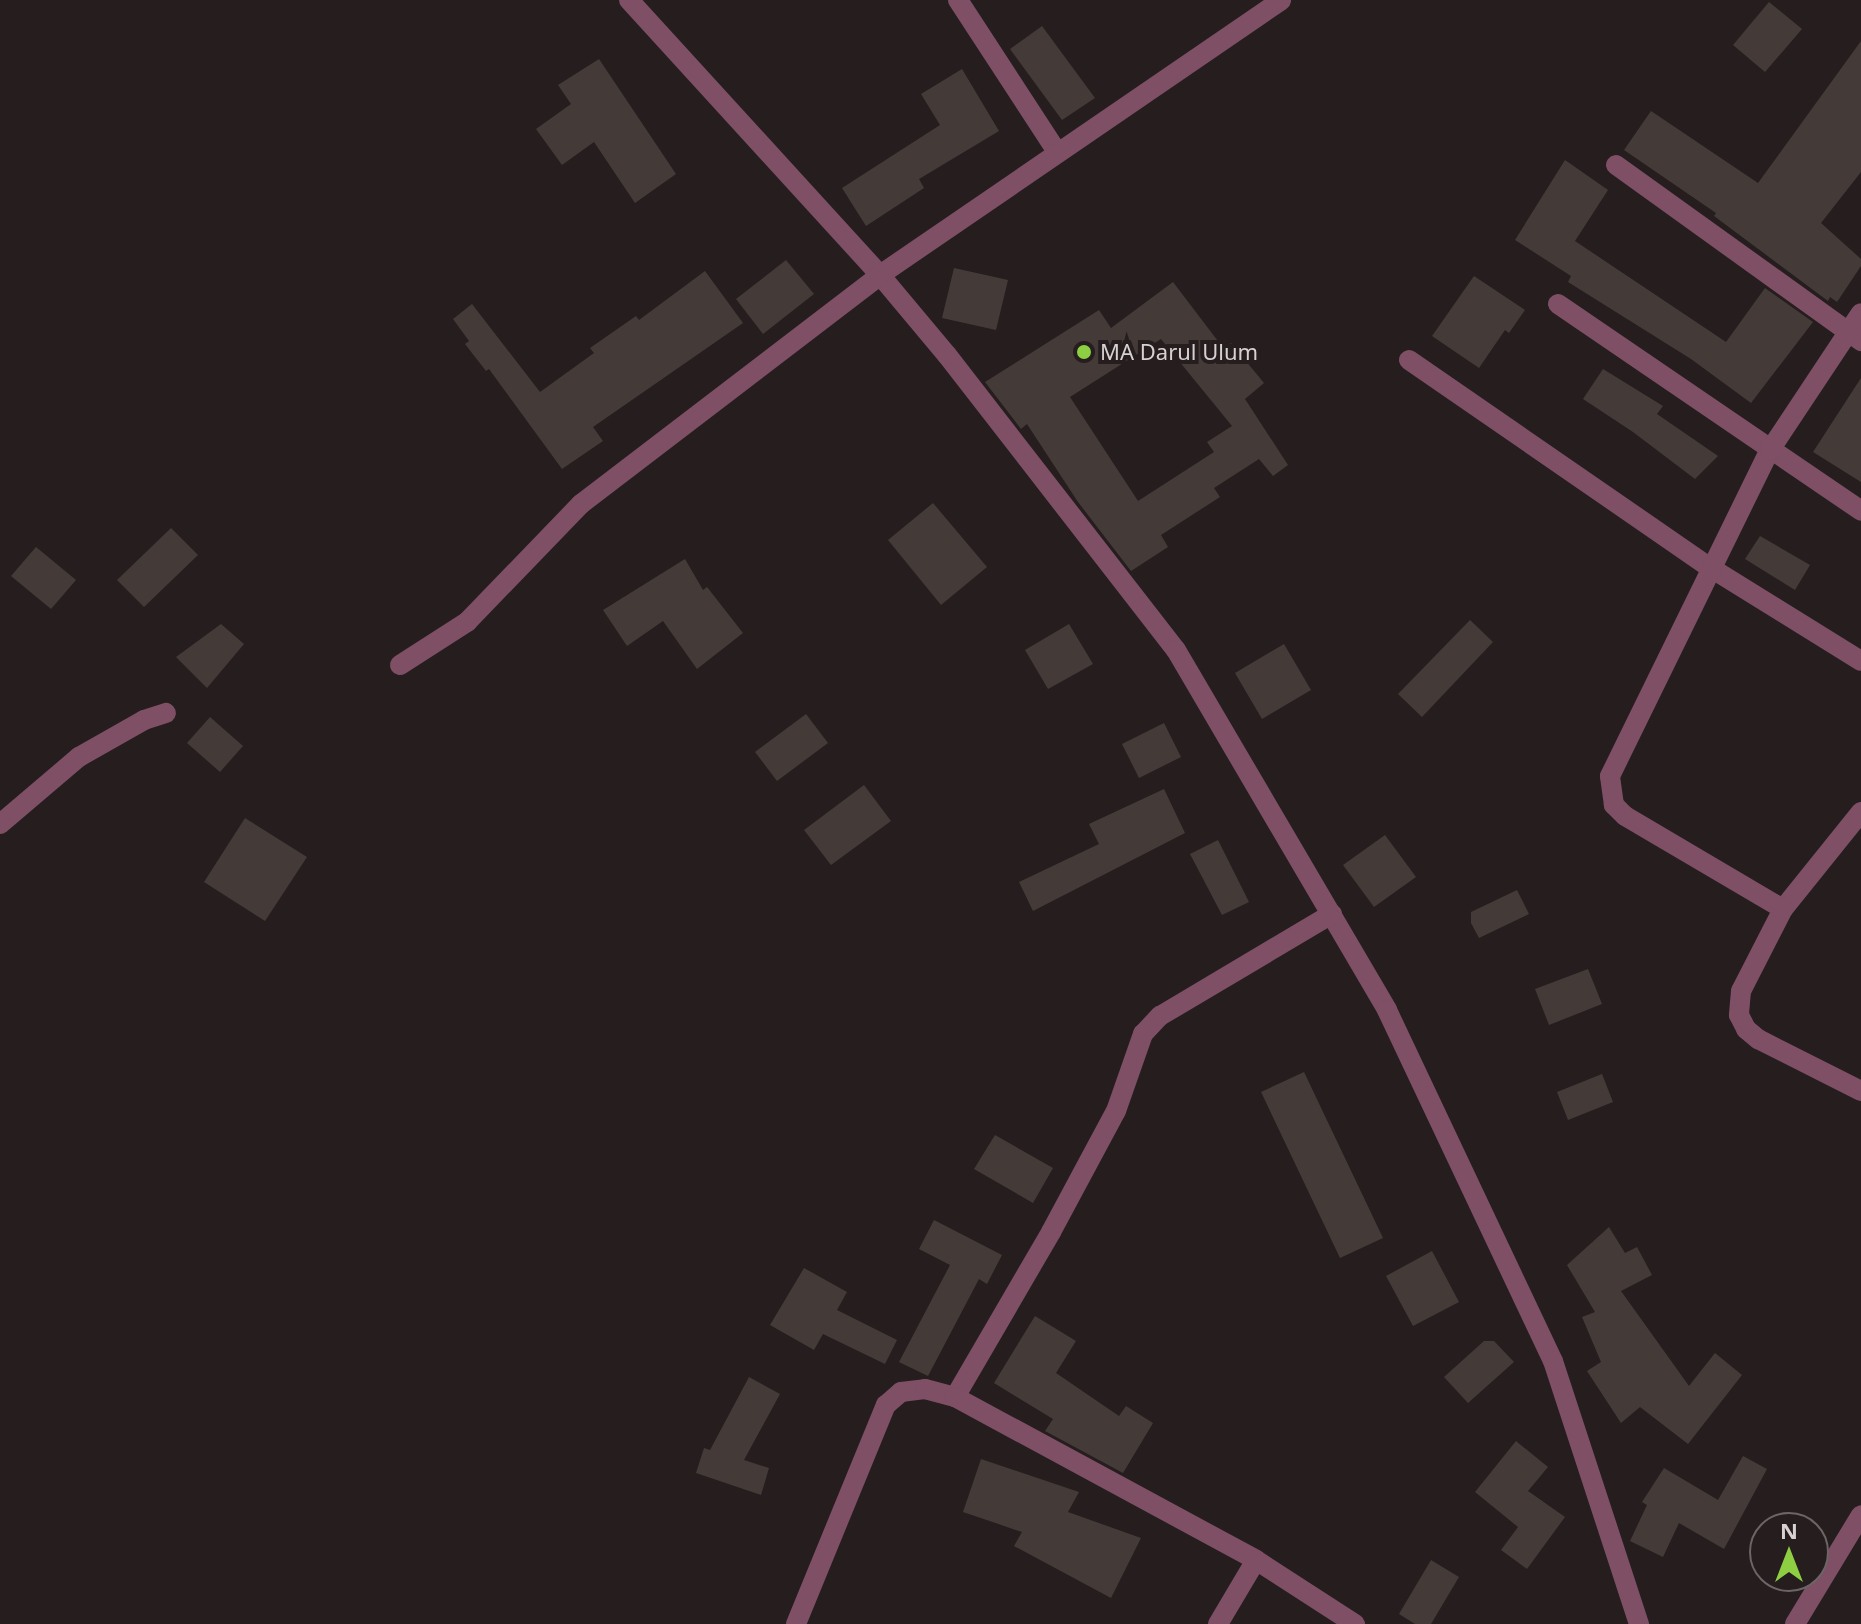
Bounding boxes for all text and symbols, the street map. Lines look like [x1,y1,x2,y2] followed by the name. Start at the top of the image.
[1100,339,1258,365] place label: MA Darul Ulum
[1075,343,1093,361] marker: MA Darul Ulum
[1749,1512,1829,1592] north arrow
[1780,1515,1798,1545] text: N

